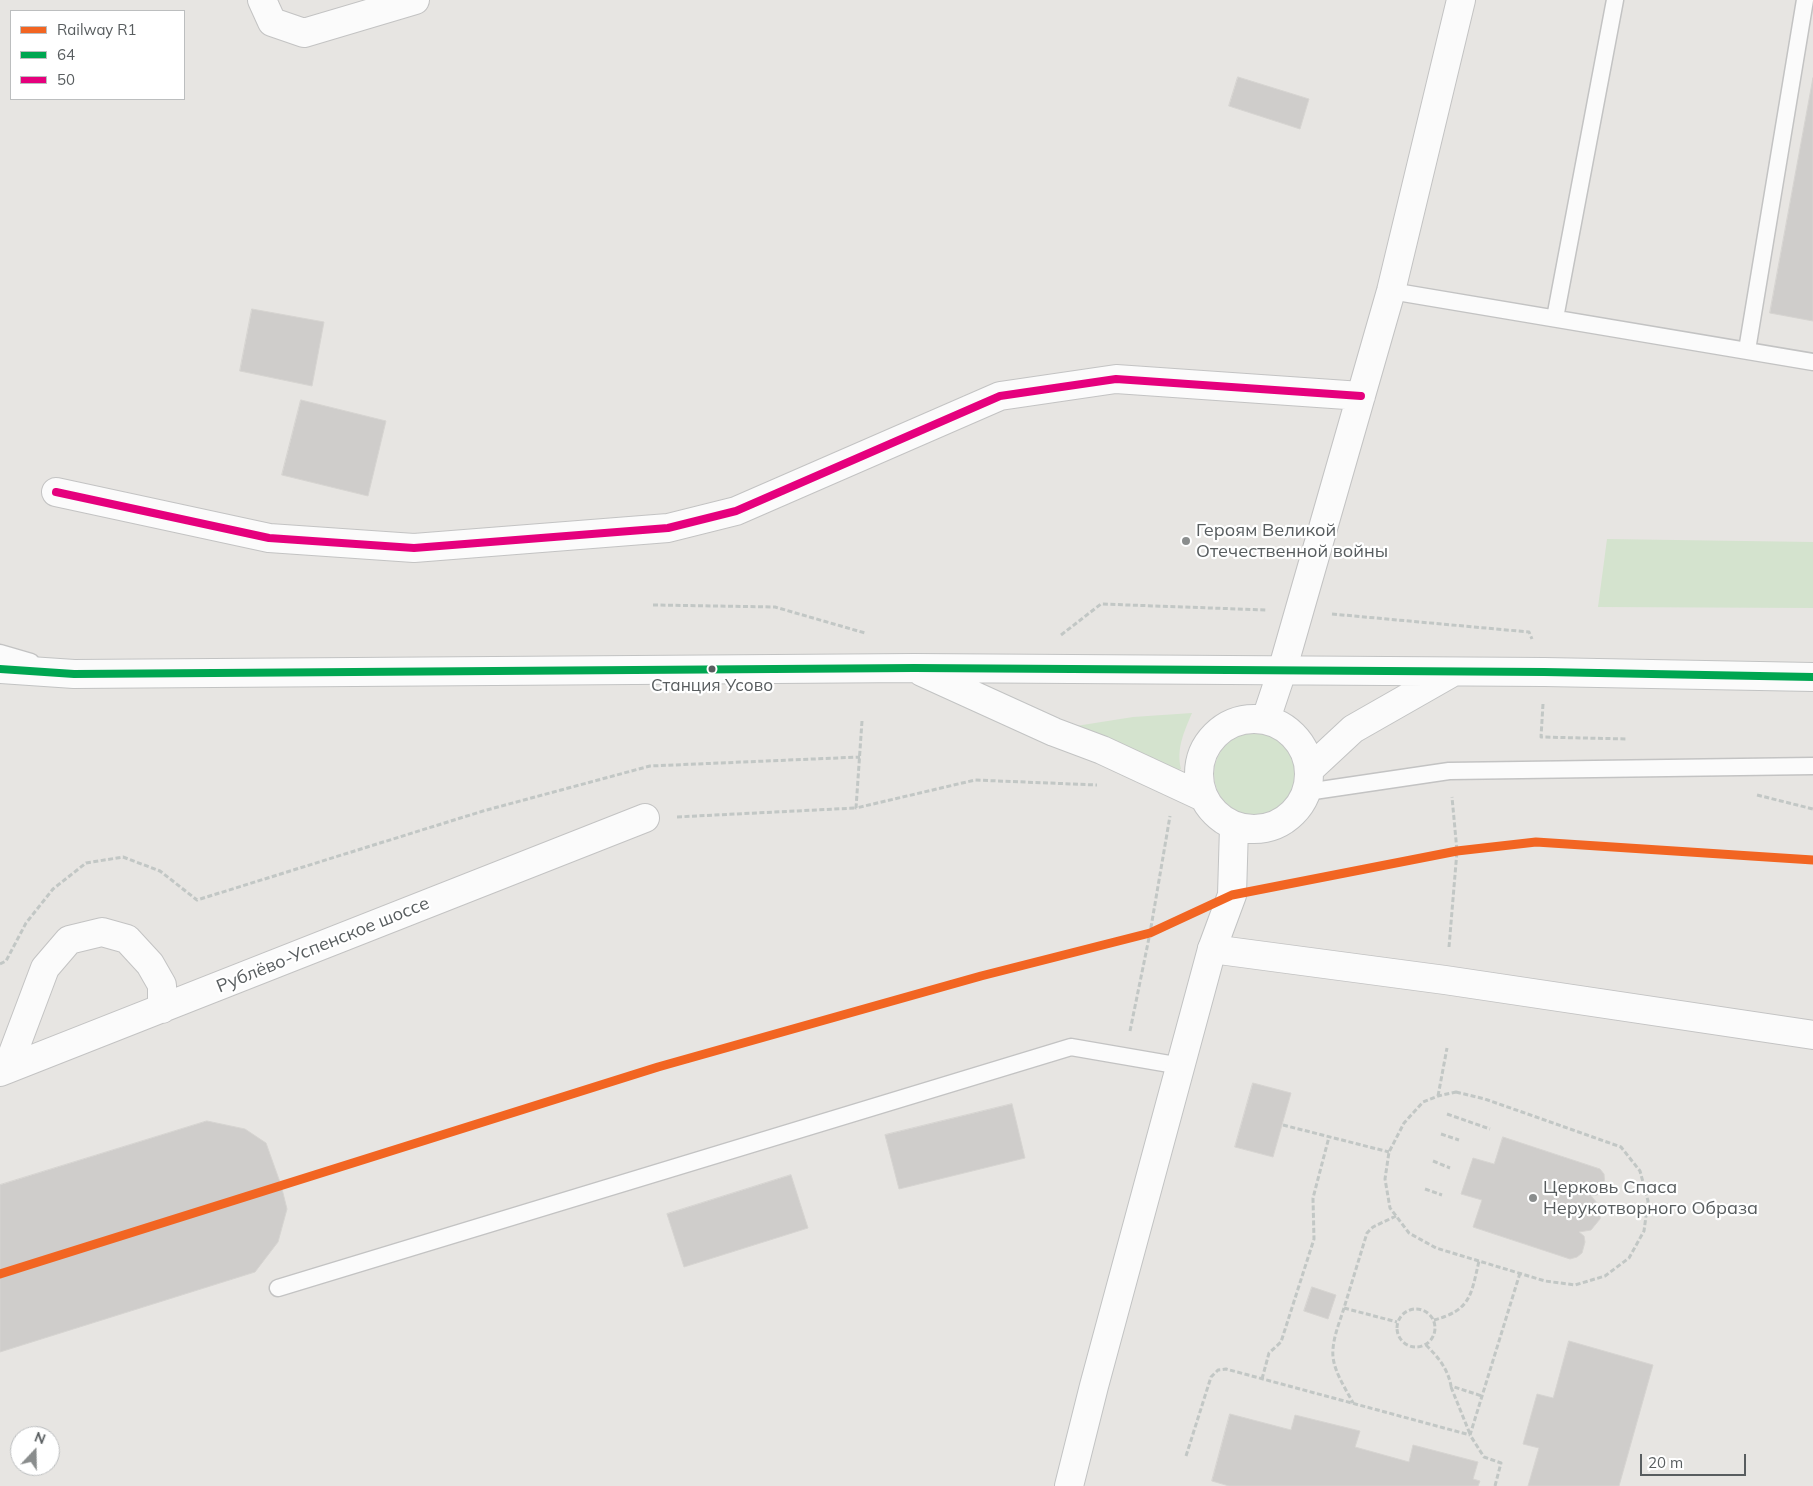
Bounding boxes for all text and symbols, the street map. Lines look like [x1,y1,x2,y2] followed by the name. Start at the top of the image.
[10,10,185,100] legend
[57,20,137,39] text: Railway R1
[57,45,75,64] text: 64
[57,70,75,89] text: 50
[1196,520,1388,562] place label: Героям Великой Отечественной войны
[1180,535,1192,547] marker: Героям Великой Отечественной войны
[707,664,717,674] marker: Станция Усово
[651,676,773,696] place label: Станция Усово
[213,892,433,998] street label: Рублёво-Успенское шоссе
[1543,1177,1758,1220] place label: Церковь Спаса Нерукотворного Образа
[1527,1192,1539,1204] marker: Церковь Спаса Нерукотворного Образа
[10,1426,60,1476] north arrow
[32,1428,48,1448] text: N
[1643,1444,1749,1476] scale bar
[1648,1453,1683,1472] text: 20 m

